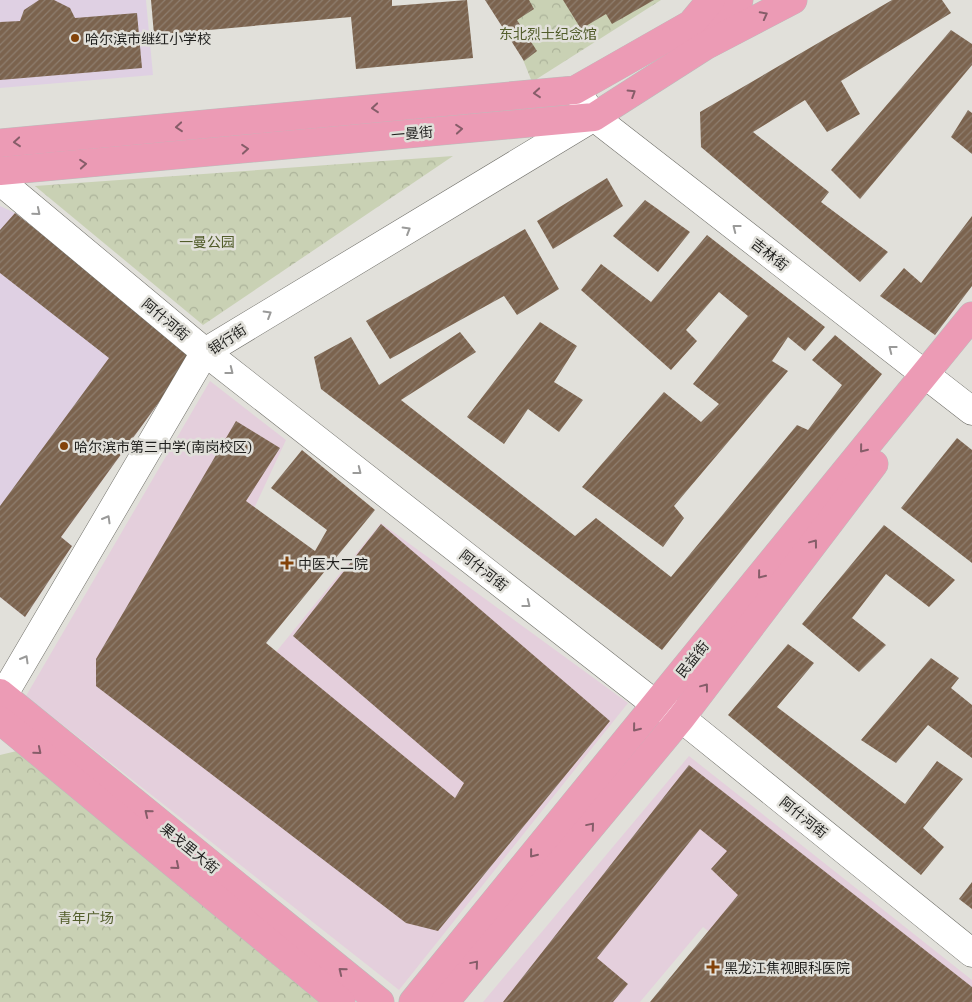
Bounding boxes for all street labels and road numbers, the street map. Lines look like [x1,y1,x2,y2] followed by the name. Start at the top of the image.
[390,123,434,143] street label: 一曼街
[748,234,792,274] street label: 吉林街
[139,294,193,344] street label: 阿什河街
[205,320,249,358] street label: 银行街
[457,546,511,594] street label: 阿什河街
[672,637,712,681] street label: 民益街
[777,793,831,841] street label: 阿什河街
[157,819,223,877] street label: 果戈里大街

